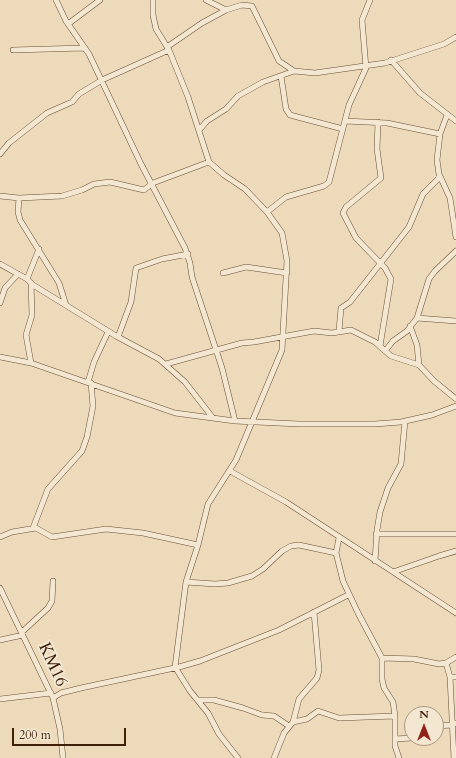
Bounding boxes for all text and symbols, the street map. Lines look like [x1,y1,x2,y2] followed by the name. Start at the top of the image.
[33,640,71,690] street label: KM16
[404,706,444,746] north arrow
[419,707,429,722] text: N
[14,720,128,746] scale bar
[19,727,51,743] text: 200 m

